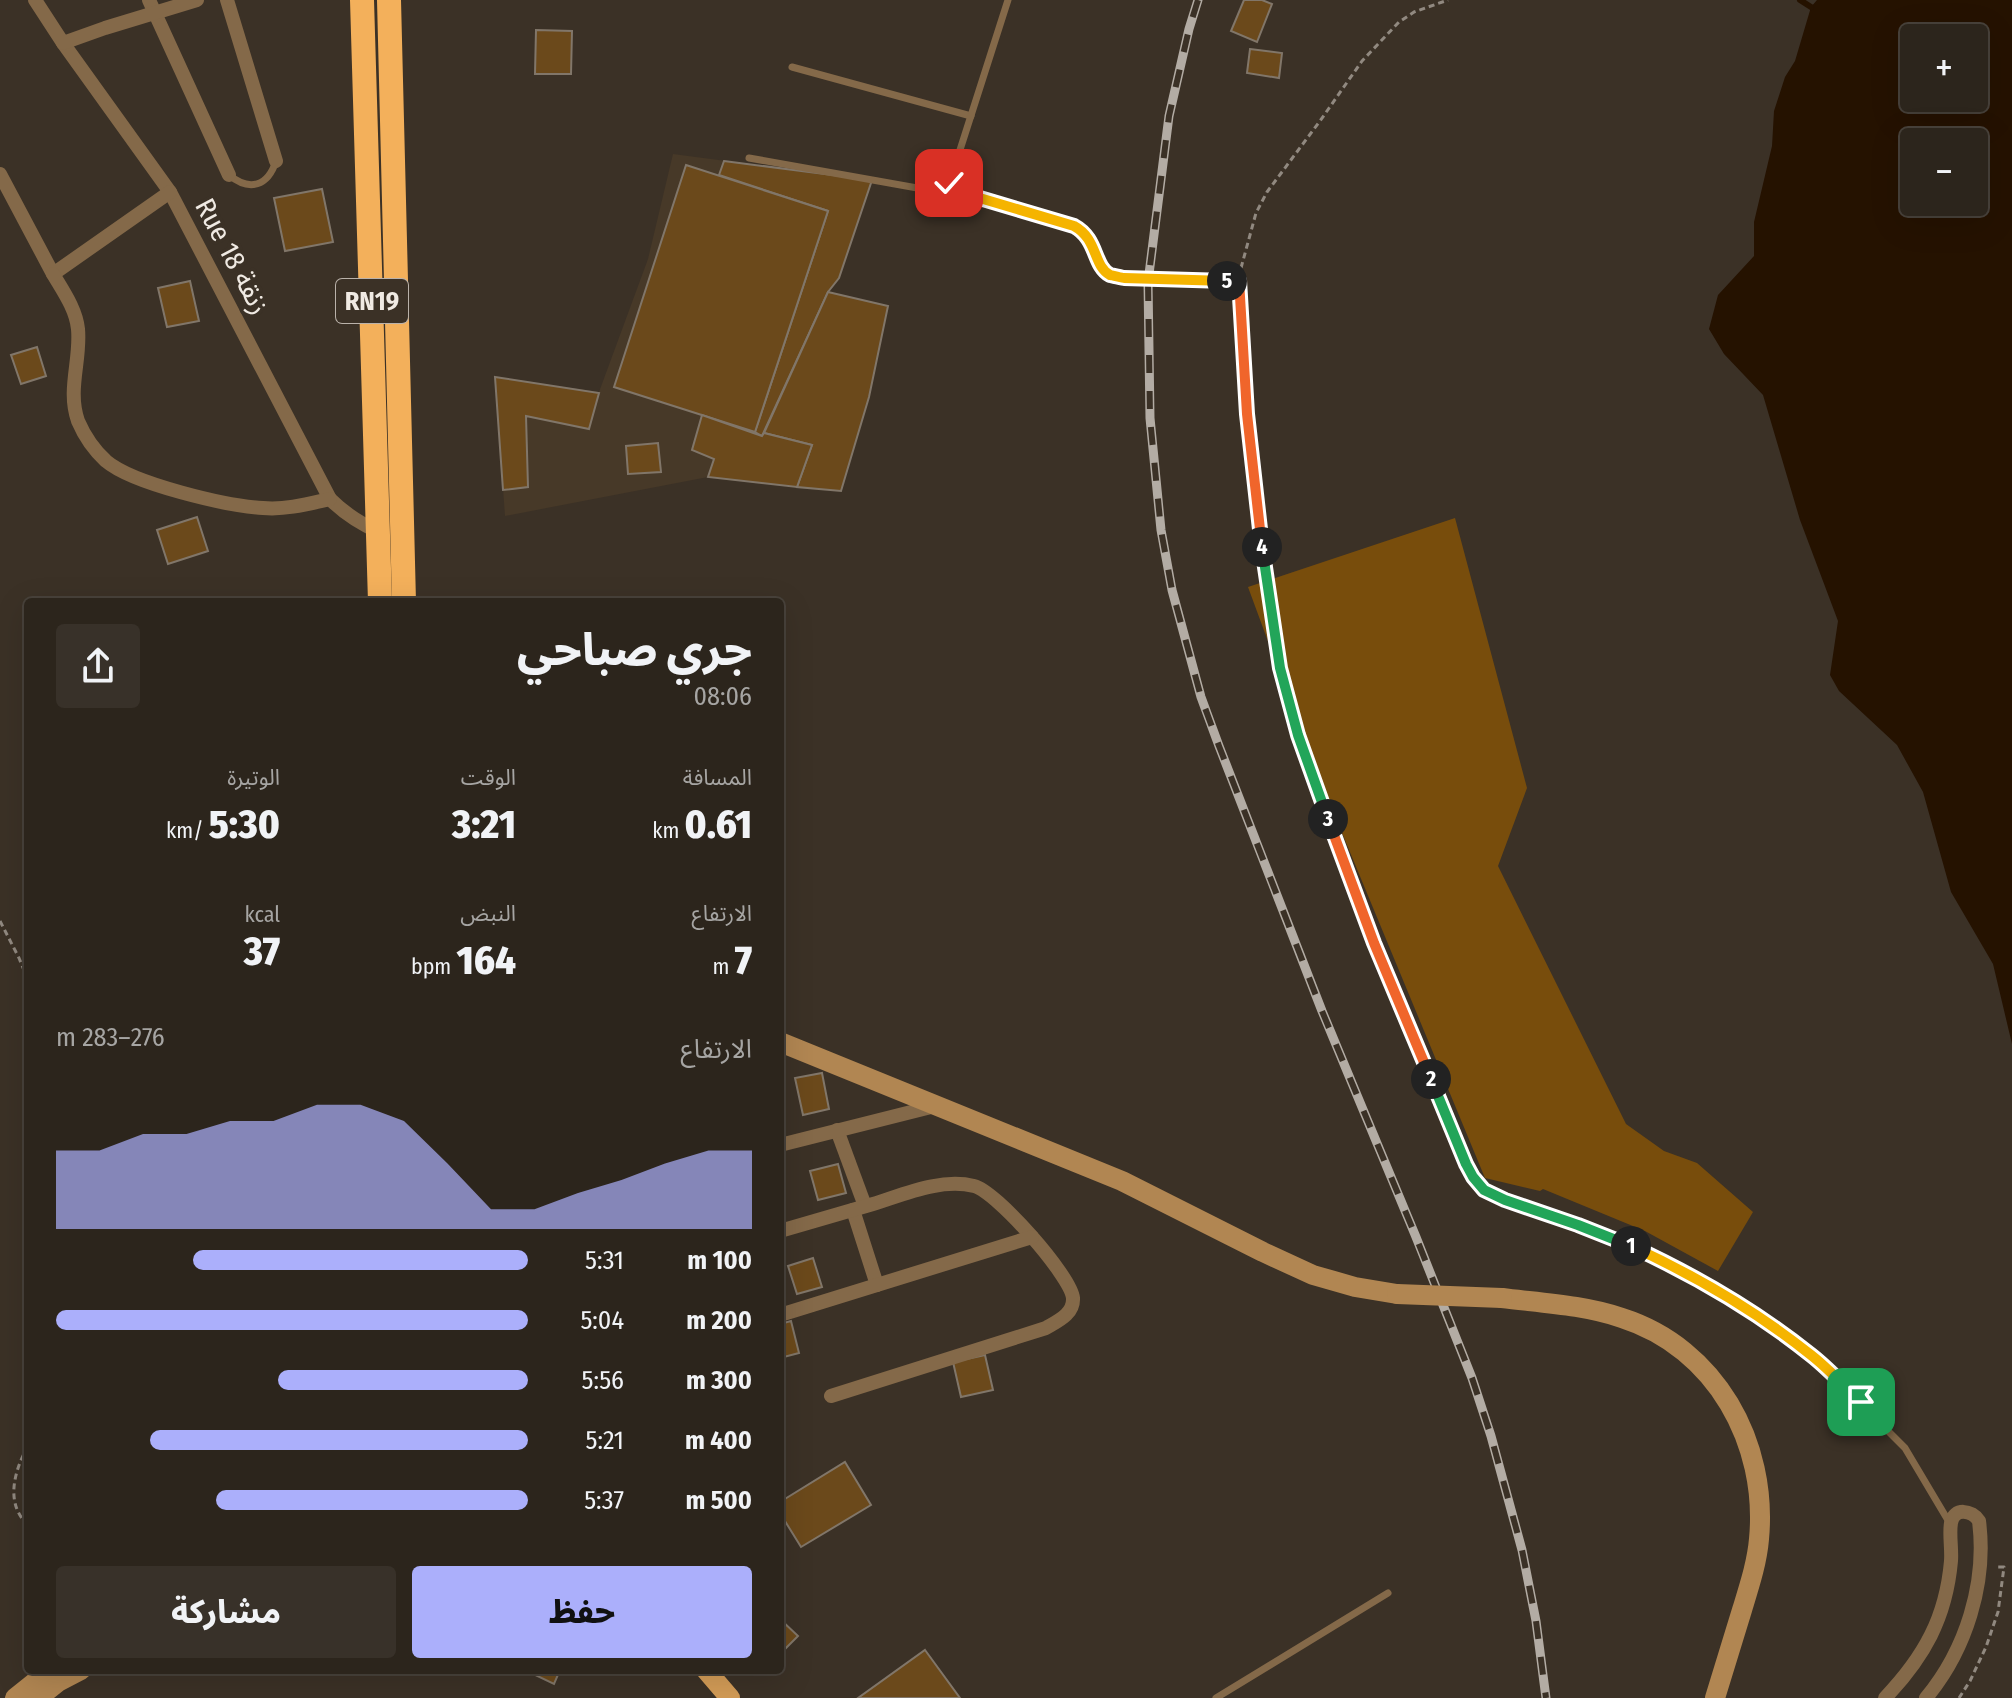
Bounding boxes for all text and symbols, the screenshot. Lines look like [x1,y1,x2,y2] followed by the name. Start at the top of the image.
[1900,24,1988,216] map controls
[1900,24,1988,112] button: +
[1900,128,1988,216] button: −
[915,149,983,217] pin
[927,161,971,205] icon: check
[188,193,277,320] street label: Rue 18 زنقة
[1207,261,1247,301] pin: 5
[1222,267,1232,294] text: 5
[336,279,408,323] road number: RN19
[1242,527,1282,567] pin: 4
[1256,533,1268,560] text: 4
[56,624,140,708] button: share
[517,624,752,677] text: جري صباحي
[693,681,752,712] text: 08:06
[227,764,280,791] text: الوتيرة
[461,764,516,791] text: الوقت
[683,764,752,791] text: المسافة
[1308,799,1348,839] pin: 3
[209,801,280,849] text: 5:30
[452,801,516,849] text: 3:21
[685,801,752,849] text: 0.61
[1323,805,1333,832] text: 3
[166,817,209,844] text: /km
[652,817,685,844] text: km
[460,900,516,927] text: النبض
[692,900,752,927] text: الارتفاع
[244,901,280,928] text: kcal
[244,928,280,976] text: 37
[456,937,516,985] text: 164
[735,937,752,985] text: 7
[411,953,456,980] text: bpm
[713,953,735,980] text: m
[56,1022,165,1053] text: 276–283 m
[681,1034,752,1065] text: الارتفاع
[1411,1059,1451,1099] pin: 2
[1426,1065,1436,1092] text: 2
[1611,1226,1651,1266] pin: 1
[1626,1232,1636,1259] text: 1
[585,1245,624,1276] text: 5:31
[687,1245,752,1276] text: 100 m
[580,1305,624,1336] text: 5:04
[686,1305,752,1336] text: 200 m
[582,1365,624,1396] text: 5:56
[686,1365,752,1396] text: 300 m
[1827,1368,1895,1436] pin
[1839,1380,1883,1424] icon: arrive
[586,1425,624,1456] text: 5:21
[685,1425,752,1456] text: 400 m
[584,1485,624,1516] text: 5:37
[686,1485,752,1516] text: 500 m
[56,1566,396,1658] button: مشاركة
[412,1566,752,1658] button: حفظ

